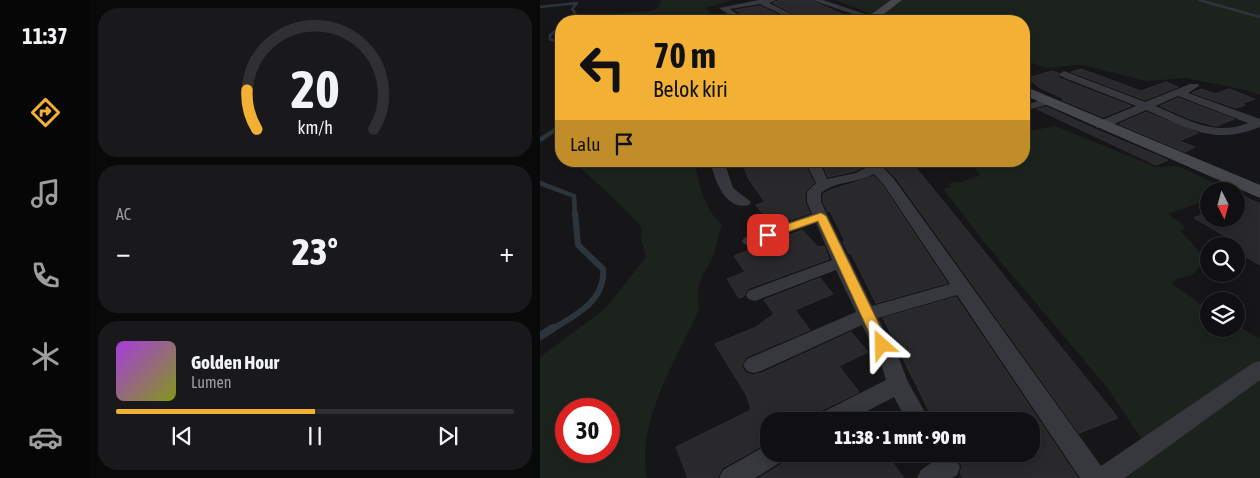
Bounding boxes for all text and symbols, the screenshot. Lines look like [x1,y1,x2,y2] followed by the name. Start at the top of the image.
[22,23,68,49] text: 11:37
[570,35,635,100] icon: left
[653,35,716,75] text: 70 m
[291,59,339,119] text: 20
[653,76,728,102] text: Belok kiri
[28,95,63,130] icon: directions
[297,117,333,138] text: km/h
[610,130,638,158] icon: arrive
[570,133,600,155] text: Lalu
[28,176,63,211] icon: music
[1200,182,1245,228] north arrow
[1200,182,1245,337] map controls
[116,205,131,223] text: AC
[747,214,789,256] pin
[754,221,782,249] icon: arrive
[292,230,338,273] text: 23°
[116,236,131,268] text: −
[499,236,514,268] text: +
[1200,237,1245,282] button: search
[28,258,63,293] icon: phone
[1200,292,1245,337] button: layers
[855,318,907,370] position arrow
[28,339,63,374] icon: climate
[191,351,279,373] text: Golden Hour
[191,373,231,391] text: Lumen
[555,398,620,463] speed limit sign: 30
[28,420,63,455] icon: car
[168,422,196,450] icon: previous
[301,422,329,450] icon: pause
[434,422,462,450] icon: next
[834,426,966,448] text: 11:38 · 1 mnt · 90 m

